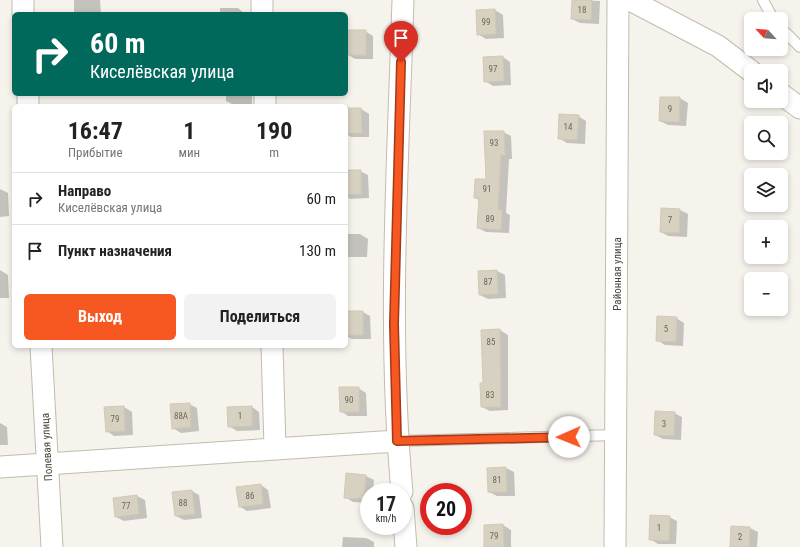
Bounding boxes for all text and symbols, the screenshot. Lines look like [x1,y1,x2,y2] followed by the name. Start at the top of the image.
[578,5,586,15] house number: 18
[744,12,788,56] north arrow
[744,12,788,316] map controls
[482,17,490,27] house number: 99
[384,21,418,62] pin
[90,27,146,60] text: 60 m
[390,27,412,49] icon: arrive
[24,28,76,80] icon: right
[90,61,234,82] text: Киселёвская улица
[489,64,498,74] house number: 97
[744,64,788,108] button: sound
[668,104,672,114] house number: 9
[744,116,788,160] button: search
[68,117,123,145] text: 16:47
[183,117,195,145] text: 1
[256,117,292,145] text: 190
[564,122,573,132] house number: 14
[490,138,498,148] house number: 93
[68,145,123,160] text: Прибытие
[179,145,200,160] text: мин
[269,145,279,160] text: m
[744,168,788,212] button: layers
[58,182,111,200] text: Направо
[483,184,491,194] house number: 91
[24,188,46,210] icon: right
[306,190,336,208] text: 60 m
[58,200,162,215] text: Киселёвская улица
[486,214,494,224] house number: 89
[668,215,673,225] house number: 7
[744,220,788,264] button: +
[611,237,624,311] street label: Районная улица
[24,240,46,262] icon: arrive
[58,242,172,260] text: Пункт назначения
[299,242,336,260] text: 130 m
[744,272,788,316] button: −
[484,277,493,287] house number: 87
[24,294,176,340] button: Выход
[184,294,336,340] button: Поделиться
[664,324,669,334] house number: 5
[487,337,496,347] house number: 85
[486,390,494,400] house number: 83
[345,395,353,405] house number: 90
[174,411,188,421] house number: 88А
[238,411,242,421] house number: 1
[39,413,55,481] street label: Полевая улица
[111,414,119,424] house number: 79
[548,416,590,458] position arrow
[662,419,666,429] house number: 3
[493,475,501,485] house number: 81
[420,483,472,535] speed limit sign: 20
[246,491,254,501] house number: 86
[376,492,396,516] text: 17
[179,498,187,508] house number: 88
[122,501,131,511] house number: 77
[376,513,396,524] text: km/h
[657,523,661,533] house number: 1
[490,531,498,541] house number: 79
[738,532,743,542] house number: 2

